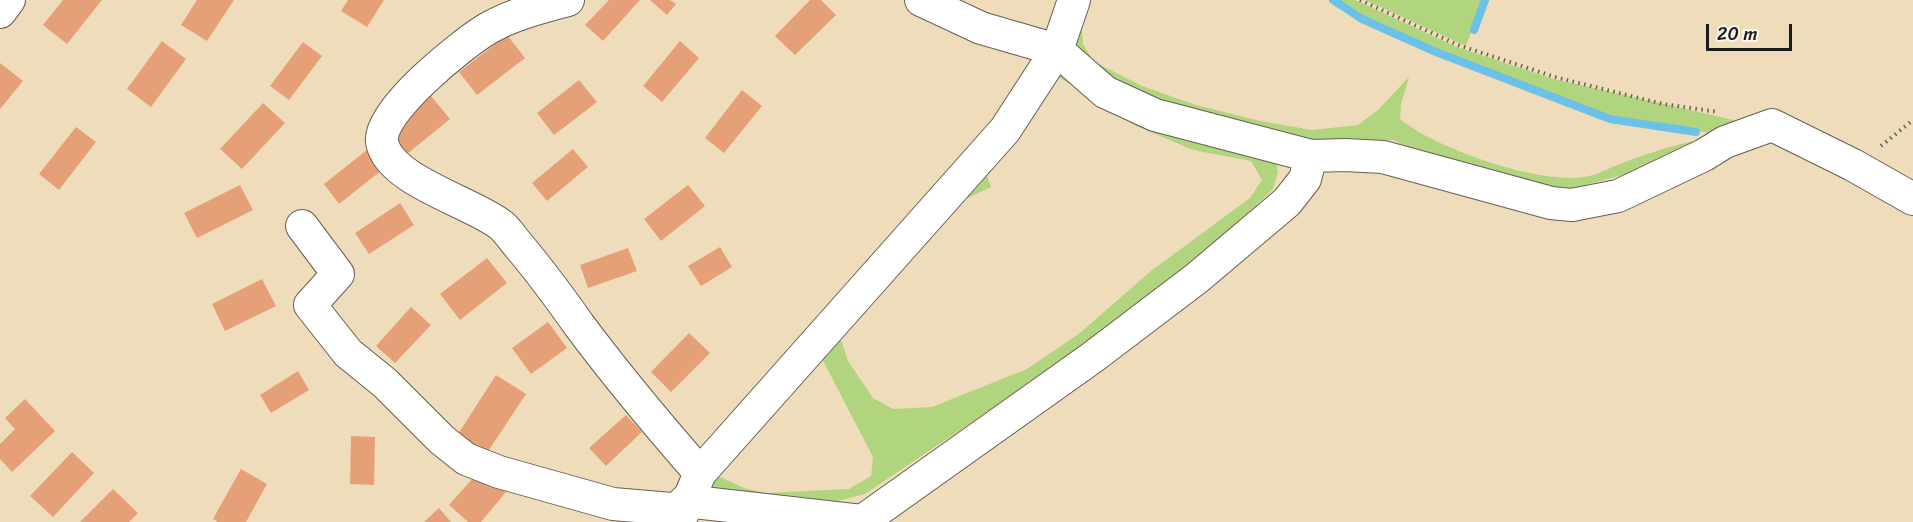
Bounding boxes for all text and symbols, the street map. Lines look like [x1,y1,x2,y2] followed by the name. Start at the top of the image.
[1709,12,1794,50] scale bar
[1717,18,1757,50] text: 20 m

